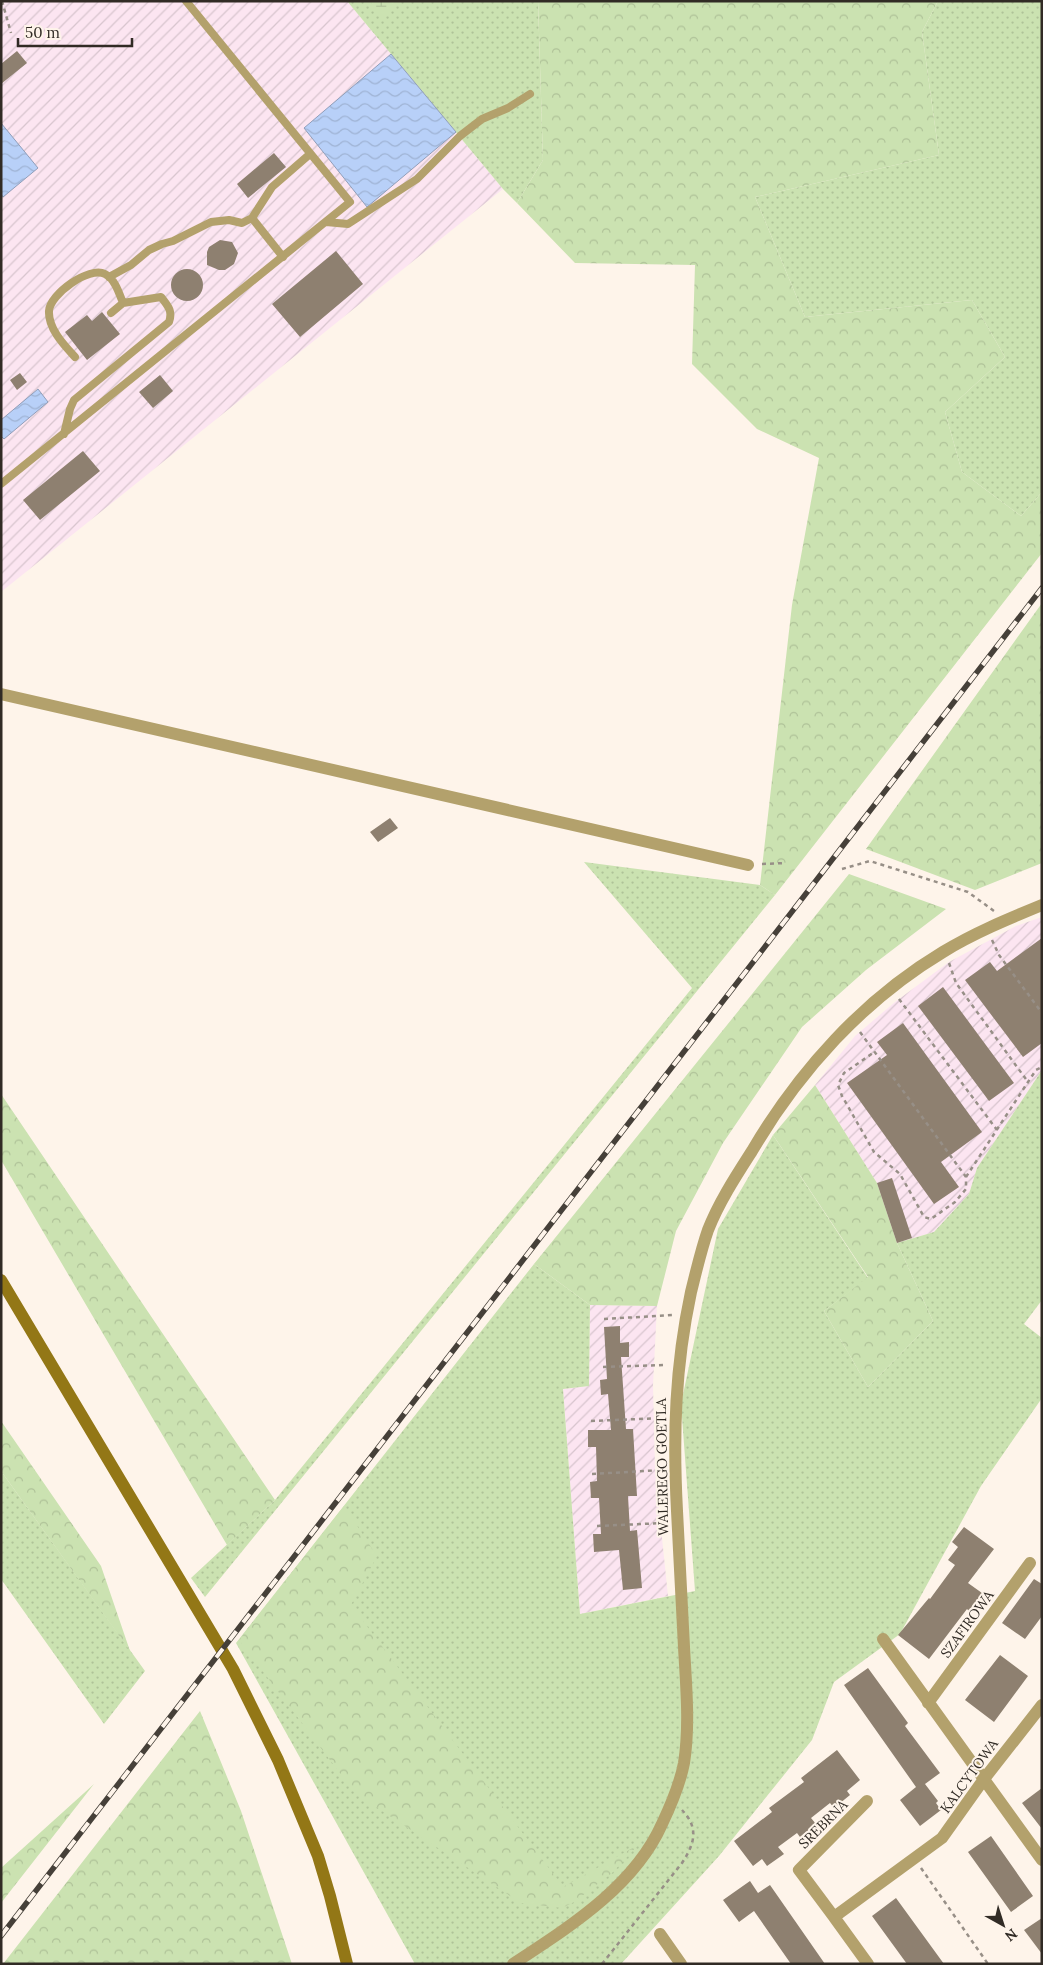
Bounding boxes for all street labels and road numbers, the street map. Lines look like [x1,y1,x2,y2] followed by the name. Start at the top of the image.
[652,1398,672,1536] street label: WALEREGO GOETLA
[936,1586,998,1661] street label: SZAFIROWA
[936,1735,1002,1817] street label: KALCYTOWA
[795,1795,852,1852] street label: SREBRNA

